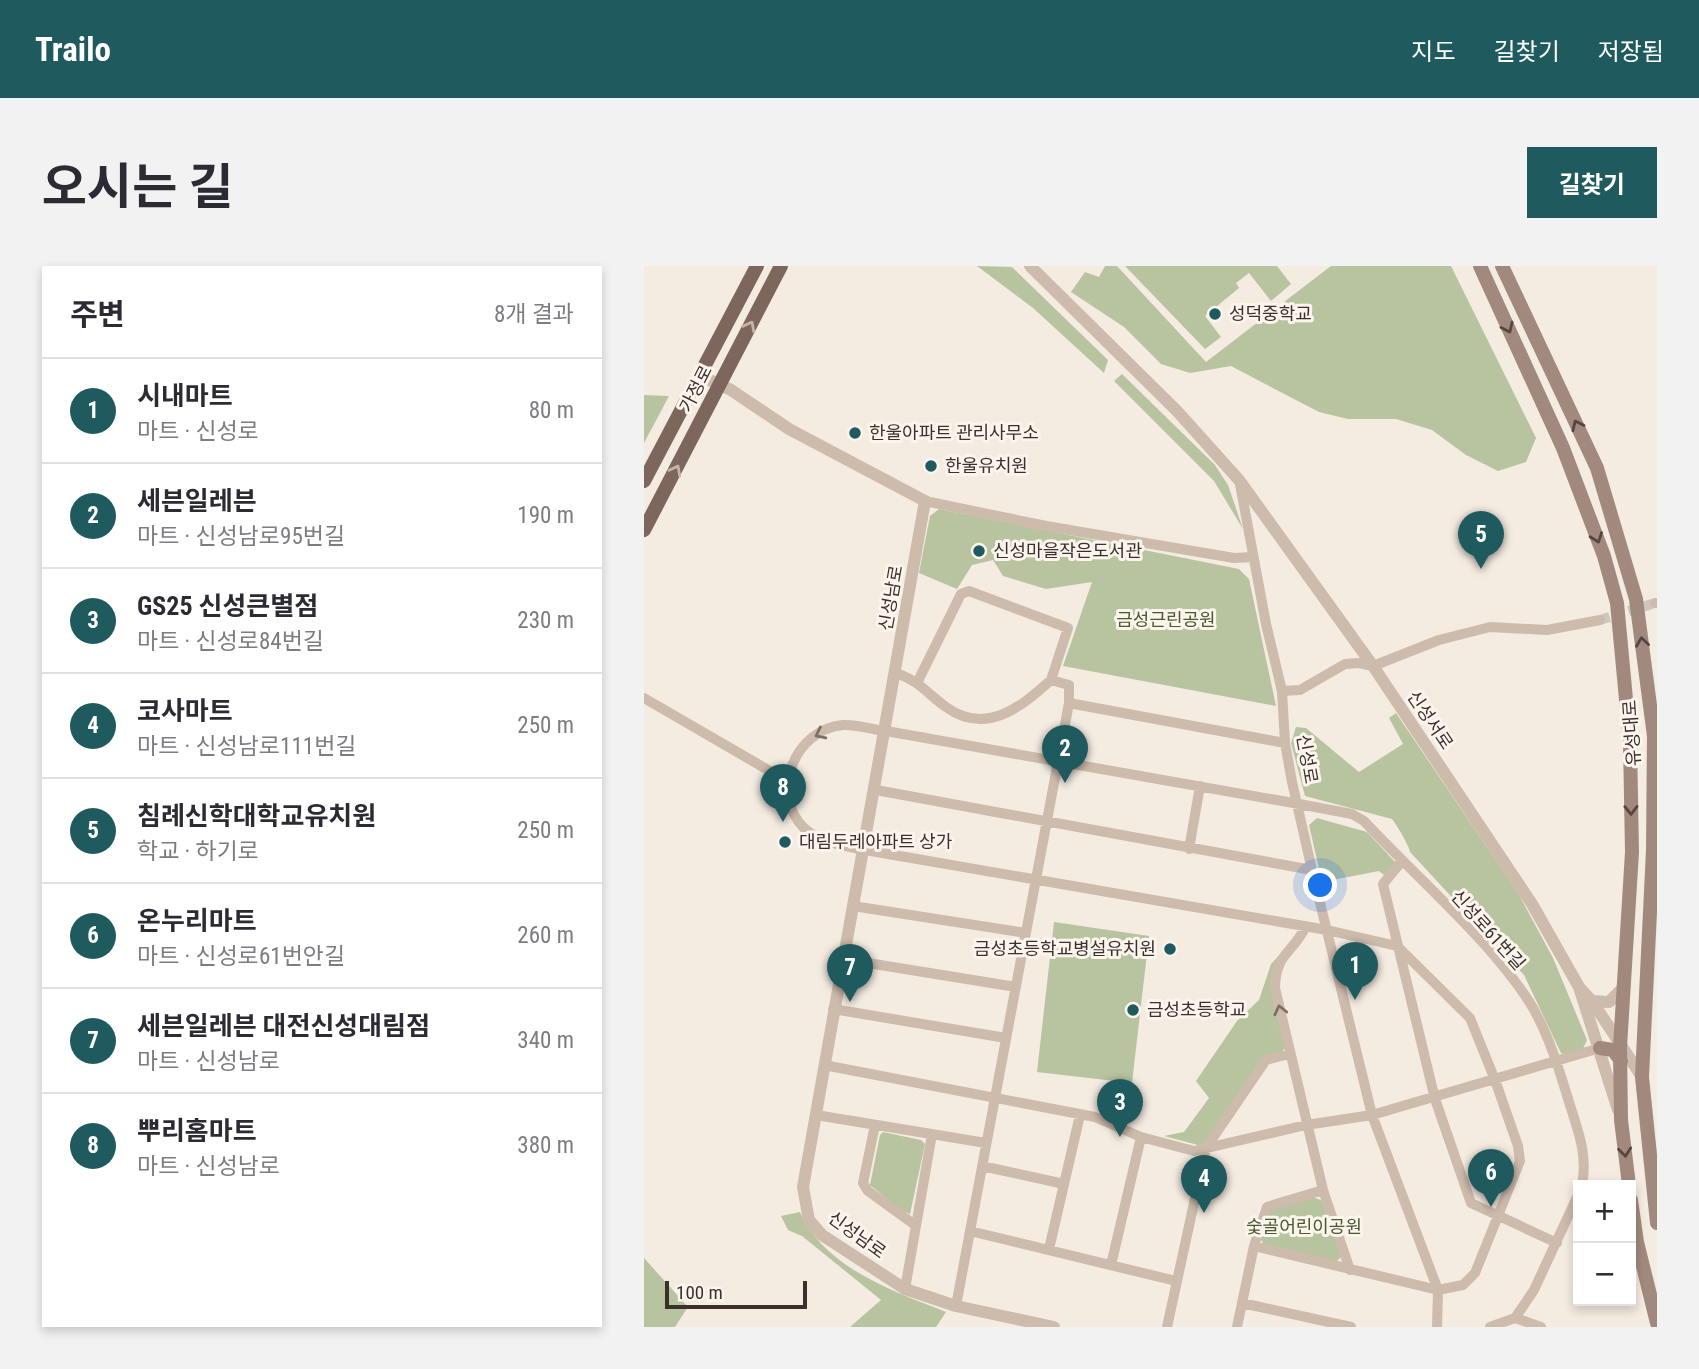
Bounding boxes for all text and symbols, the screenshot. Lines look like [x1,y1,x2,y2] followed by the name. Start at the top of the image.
[35,30,111,69] text: Trailo
[1411,38,1456,66] text: 지도
[1494,38,1560,66] text: 길찾기
[1598,38,1664,66] text: 저장됨
[1527,147,1657,218] button: 길찾기
[42,159,234,216] text: 오시는 길
[70,297,125,332] text: 주변
[494,301,574,328] text: 8개 결과
[1229,303,1312,324] place label: 성덕중학교
[1207,306,1223,322] marker: 성덕중학교
[742,321,756,333] one-way arrow
[1500,321,1514,333] one-way arrow
[675,362,716,416] street label: 가정로
[137,381,233,411] text: 시내마트
[87,397,99,424] text: 1
[529,397,574,424] text: 80 m
[137,418,259,445] text: 마트 · 신성로
[1571,420,1585,432] one-way arrow
[869,422,1039,443] place label: 한울아파트 관리사무소
[847,425,863,441] marker: 한울아파트 관리사무소
[945,455,1028,476] place label: 한울유치원
[923,458,939,474] marker: 한울유치원
[667,464,681,477] one-way arrow
[137,486,257,516] text: 세븐일레븐
[87,502,99,529] text: 2
[517,502,574,529] text: 190 m
[1458,511,1504,569] pin: 5
[137,523,345,550] text: 마트 · 신성남로95번길
[1588,531,1602,543] one-way arrow
[993,540,1142,561] place label: 신성마을작은도서관
[971,543,987,559] marker: 신성마을작은도서관
[874,563,907,632] street label: 신성남로
[137,591,318,621] text: GS25 신성큰별점
[87,607,99,634] text: 3
[517,607,574,634] text: 230 m
[1116,609,1216,630] park label: 금성근린공원
[137,628,324,655] text: 마트 · 신성로84번길
[1635,636,1650,648] one-way arrow
[1403,686,1458,753] street label: 신성서로
[137,696,233,726] text: 코사마트
[1619,699,1644,767] street label: 유성대로
[87,712,99,739] text: 4
[517,712,574,739] text: 250 m
[815,725,828,739] one-way arrow
[1042,725,1088,783] pin: 2
[137,733,357,760] text: 마트 · 신성남로111번길
[1293,733,1322,785] street label: 신성로
[760,764,806,822] pin: 8
[137,801,376,831] text: 침례신학대학교유치원
[1623,806,1639,816] one-way arrow
[87,817,99,844] text: 5
[517,817,574,844] text: 250 m
[799,831,953,852] place label: 대림두레아파트 상가
[777,834,793,850] marker: 대림두레아파트 상가
[137,838,259,865] text: 학교 · 하기로
[1303,868,1337,902] your location
[1447,885,1530,974] street label: 신성로61번길
[137,906,257,936] text: 온누리마트
[87,922,99,949] text: 6
[517,922,574,949] text: 260 m
[974,938,1156,959] place label: 금성초등학교병설유치원
[1162,941,1178,957] marker: 금성초등학교병설유치원
[1332,942,1378,1000] pin: 1
[137,943,345,970] text: 마트 · 신성로61번안길
[827,944,873,1002] pin: 7
[1147,999,1246,1020] place label: 금성초등학교
[1125,1002,1141,1018] marker: 금성초등학교
[1274,1005,1288,1017] one-way arrow
[137,1011,430,1041] text: 세븐일레븐 대전신성대림점
[87,1027,99,1054] text: 7
[517,1027,574,1054] text: 340 m
[137,1048,280,1075] text: 마트 · 신성남로
[1097,1079,1143,1137] pin: 3
[137,1116,257,1146] text: 뿌리홈마트
[87,1132,99,1159] text: 8
[517,1132,574,1159] text: 380 m
[1617,1147,1632,1158] one-way arrow
[1468,1149,1514,1207] pin: 6
[137,1153,280,1180] text: 마트 · 신성남로
[1181,1155,1227,1213] pin: 4
[1573,1180,1636,1306] map controls
[1573,1180,1636,1243] button: +
[824,1207,890,1263] street label: 신성남로
[1246,1216,1362,1237] park label: 숯골어린이공원
[1573,1243,1636,1306] button: −
[665,1278,807,1310] scale bar
[676,1281,723,1304] text: 100 m

